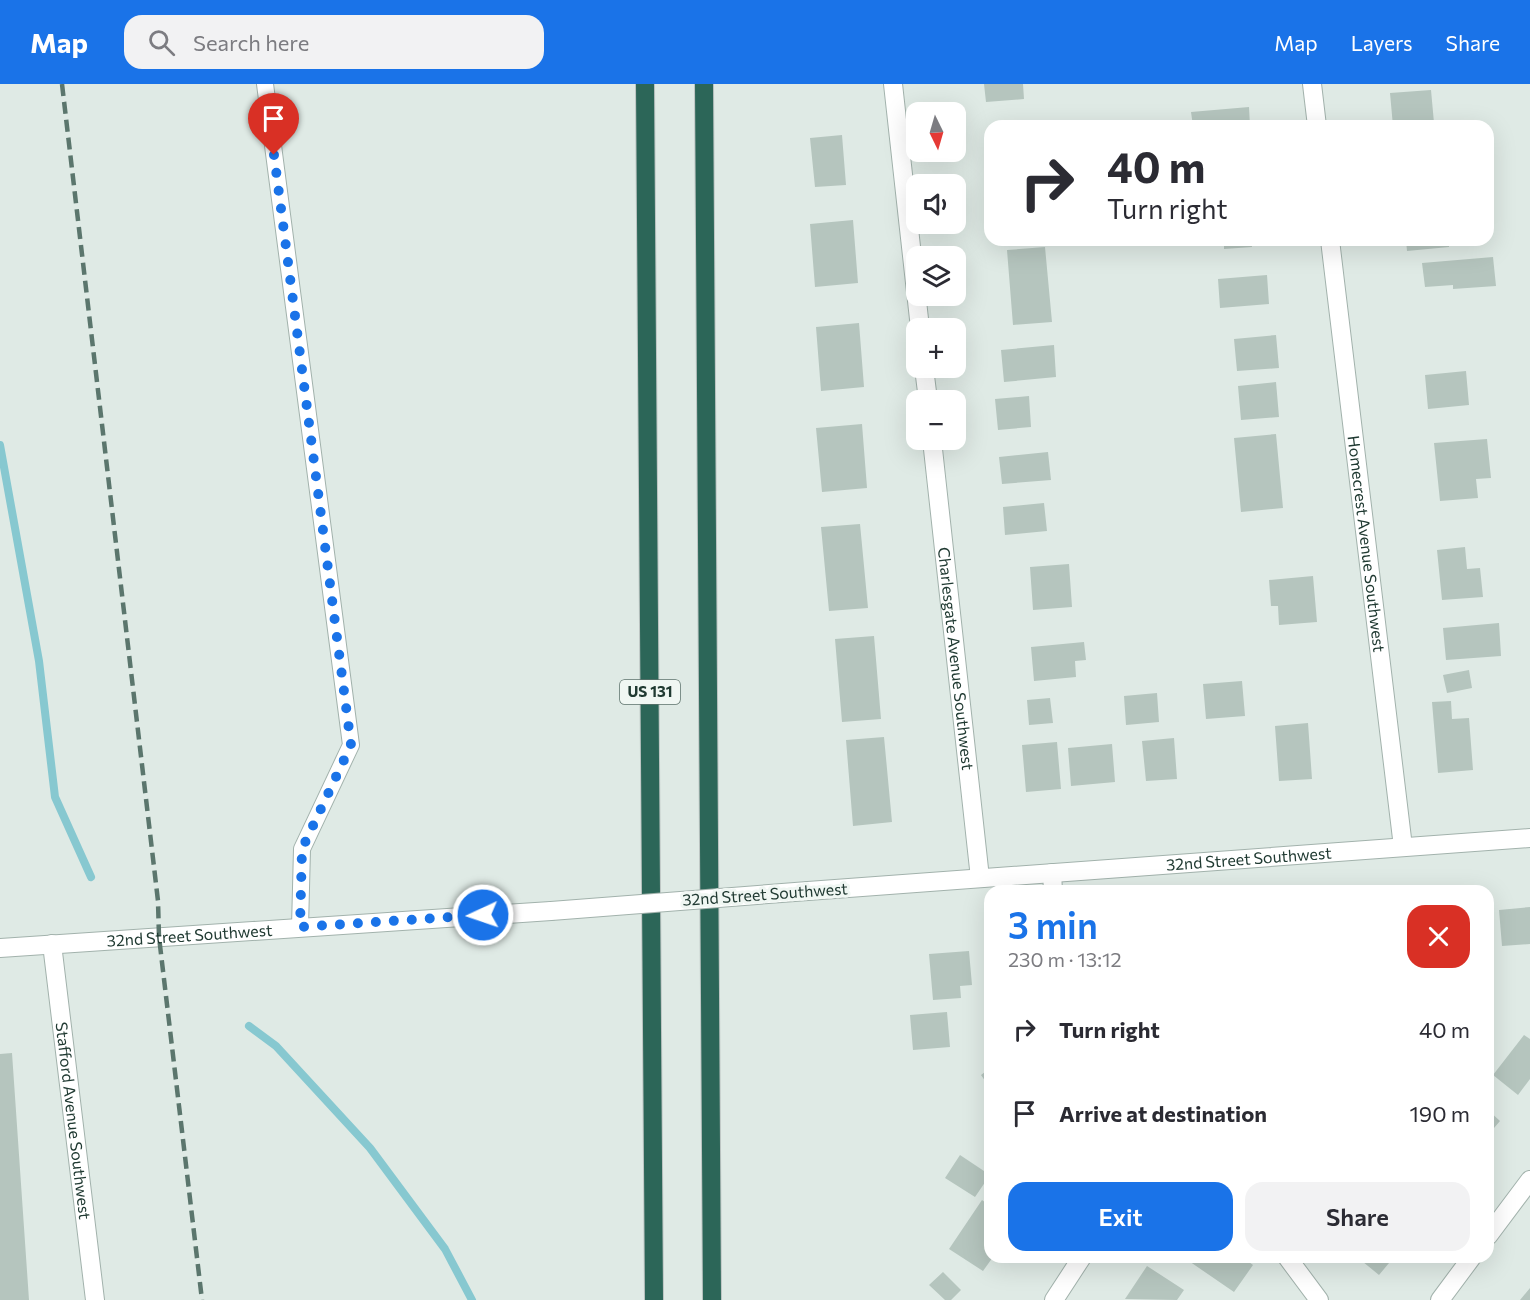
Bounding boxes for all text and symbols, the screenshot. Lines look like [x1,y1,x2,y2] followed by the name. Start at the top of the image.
[124,15,544,69] search box
[30,25,88,59] text: Map
[145,26,178,59] icon: search
[193,29,309,56] text: Search here
[1274,30,1318,55] text: Map
[1351,30,1413,55] text: Layers
[1446,30,1500,55] text: Share
[248,93,299,155] pin
[257,102,290,135] icon: arrive
[906,102,966,162] north arrow
[906,102,966,450] map controls
[1107,140,1205,192] text: 40 m
[1008,144,1086,222] icon: right
[906,174,966,234] button: sound
[1107,192,1227,225] text: Turn right
[906,246,966,306] button: layers
[906,318,966,378] button: +
[906,390,966,450] button: −
[1345,434,1390,654] street label: Homecrest Avenue Southwest
[935,546,978,772] street label: Charlesgate Avenue Southwest
[620,680,680,704] road number: US 131
[1165,843,1333,874] street label: 32nd Street Southwest
[682,878,849,909] street label: 32nd Street Southwest
[451,883,515,947] position arrow
[1008,902,1098,946] text: 3 min
[1407,905,1470,968] button: close
[106,920,273,950] street label: 32nd Street Southwest
[1008,947,1122,971] text: 230 m · 13:12
[1008,1013,1041,1046] icon: right
[1059,1016,1160,1043] text: Turn right
[1419,1016,1470,1043] text: 40 m
[52,1021,95,1221] street label: Stafford Avenue Southwest
[1008,1097,1041,1130] icon: arrive
[1059,1100,1267,1127] text: Arrive at destination
[1409,1100,1470,1127] text: 190 m
[1008,1182,1233,1251] button: Exit
[1245,1182,1470,1251] button: Share

